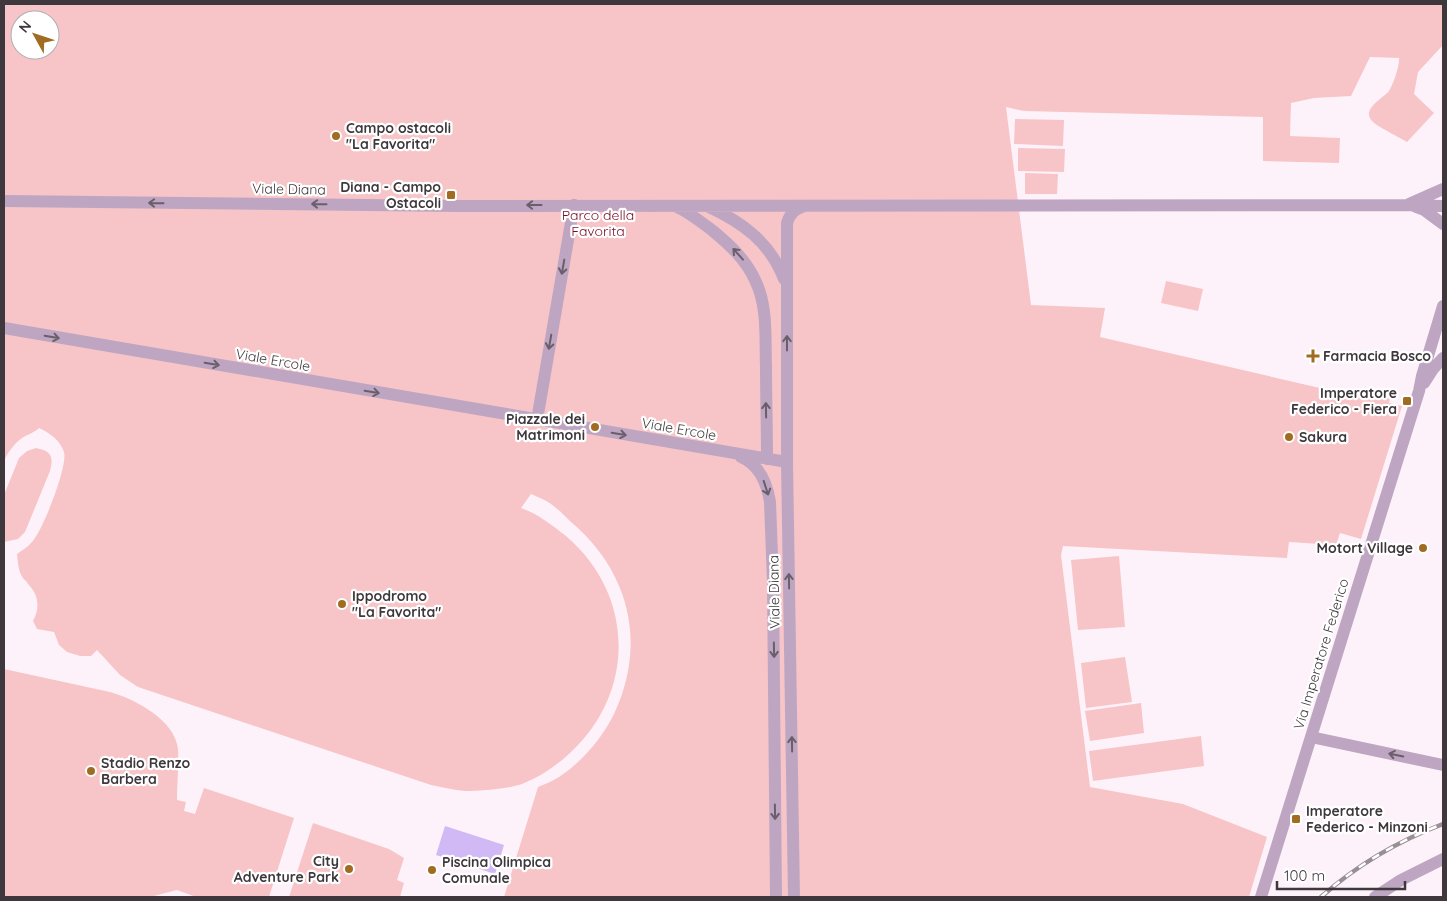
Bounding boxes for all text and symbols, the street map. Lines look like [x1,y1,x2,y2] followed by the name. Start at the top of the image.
[10,10,60,60] north arrow
[15,17,35,36] text: N
[346,119,451,153] place label: Campo ostacoli "La Favorita"
[330,130,342,142] marker: Campo ostacoli "La Favorita"
[340,178,441,212] place label: Diana - Campo Ostacoli
[252,179,326,199] street label: Viale Diana
[445,189,457,201] marker: Diana - Campo Ostacoli
[149,198,165,207] one-way arrow
[311,199,328,209] one-way arrow
[526,200,542,210] one-way arrow
[562,206,634,240] park label: Parco della Favorita
[732,248,744,261] one-way arrow
[558,259,568,275] one-way arrow
[43,332,59,342] one-way arrow
[545,334,555,350] one-way arrow
[782,335,792,352] one-way arrow
[234,345,312,375] street label: Viale Ercole
[1323,347,1431,365] place label: Farmacia Bosco
[1307,350,1319,362] marker: Farmacia Bosco
[204,360,220,370] one-way arrow
[1291,384,1397,418] place label: Imperatore Federico - Fiera
[364,387,380,397] one-way arrow
[1401,395,1413,407] marker: Imperatore Federico - Fiera
[762,402,771,418] one-way arrow
[506,410,585,444] place label: Piazzale dei Matrimoni
[640,414,718,444] street label: Viale Ercole
[589,421,601,433] marker: Piazzale dei Matrimoni
[1299,428,1347,446] place label: Sakura
[610,429,626,439] one-way arrow
[1283,431,1295,443] marker: Sakura
[762,479,772,495] one-way arrow
[1317,539,1413,557] place label: Motort Village
[1417,542,1429,554] marker: Motort Village
[764,555,784,629] street label: Viale Diana
[784,573,794,590] one-way arrow
[1289,576,1353,732] street label: Via Imperatore Federico
[352,587,441,621] place label: Ippodromo "La Favorita"
[336,598,348,610] marker: Ippodromo "La Favorita"
[769,641,779,657] one-way arrow
[787,736,797,752] one-way arrow
[1388,750,1404,759] one-way arrow
[101,754,190,788] place label: Stadio Renzo Barbera
[85,765,97,777] marker: Stadio Renzo Barbera
[1306,802,1428,836] place label: Imperatore Federico - Minzoni
[770,804,780,820] one-way arrow
[1290,813,1302,825] marker: Imperatore Federico - Minzoni
[234,852,339,886] place label: City Adventure Park
[442,853,551,887] place label: Piscina Olimpica Comunale
[1277,858,1404,890] scale bar
[343,863,355,875] marker: City Adventure Park
[426,864,438,876] marker: Piscina Olimpica Comunale
[1284,866,1325,885] text: 100 m

